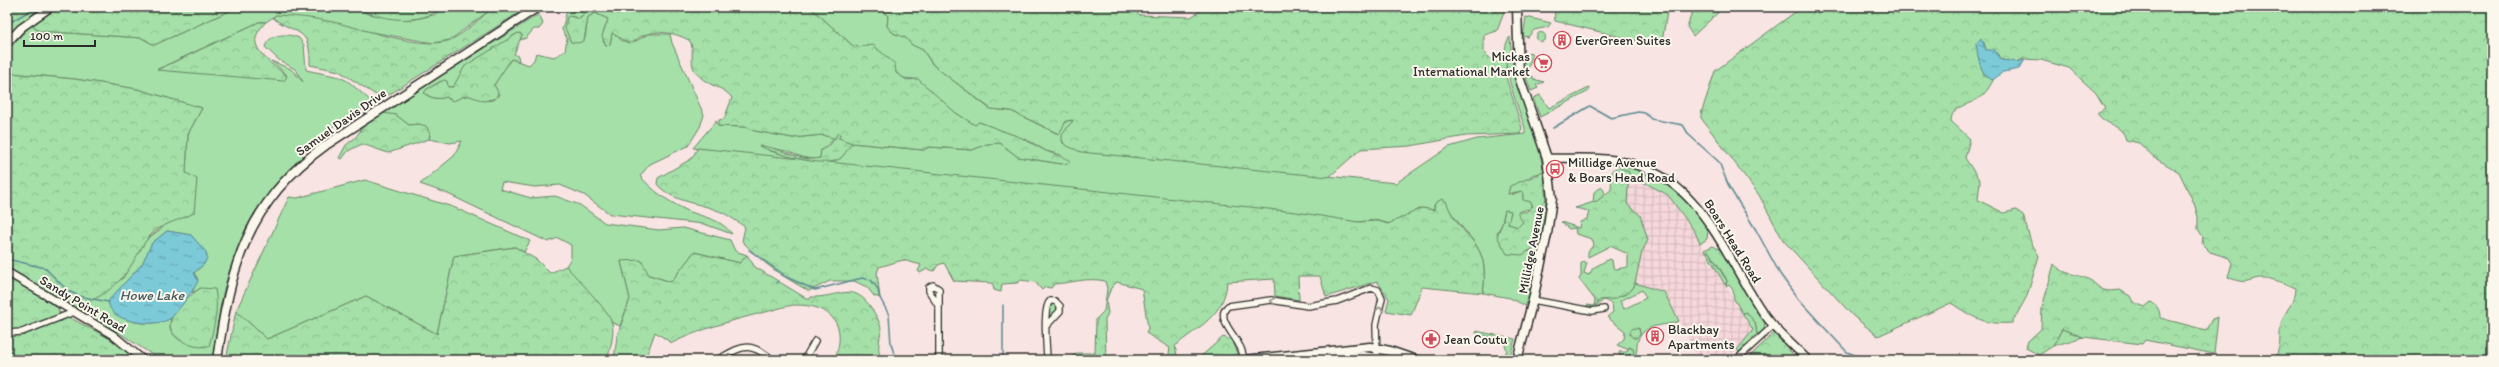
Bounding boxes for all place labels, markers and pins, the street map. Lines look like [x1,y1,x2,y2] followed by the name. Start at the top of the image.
[1552,30,1572,50] building icon: EverGreen Suites
[1575,33,1671,48] place label: EverGreen Suites
[1413,49,1530,79] place label: Mickas International Market
[1533,53,1553,73] supermarket icon: Mickas International Market
[1568,155,1675,185] place label: Millidge Avenue & Boars Head Road
[1545,159,1565,179] bus stop icon: Millidge Avenue & Boars Head Road
[1668,322,1735,352] place label: Blackbay Apartments
[1645,326,1665,346] building icon: Blackbay Apartments
[1421,329,1441,349] pharmacy icon: Jean Coutu
[1444,332,1507,347] place label: Jean Coutu

